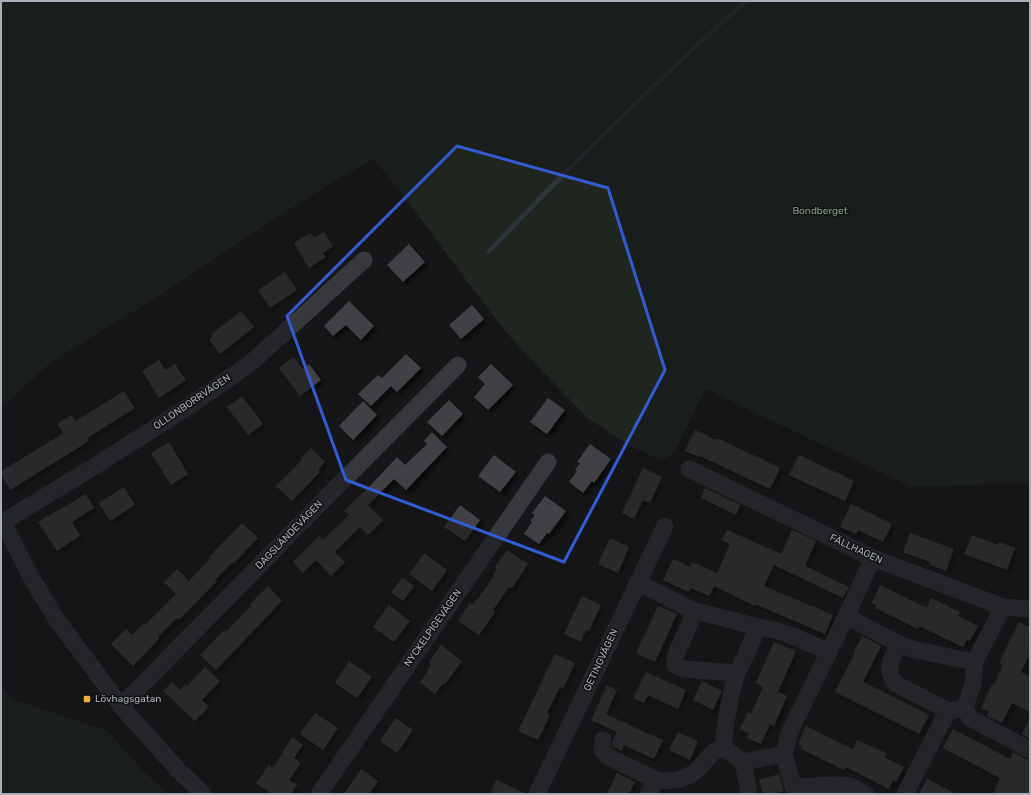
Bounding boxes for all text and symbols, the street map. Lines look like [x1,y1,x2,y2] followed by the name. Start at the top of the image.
[792,205,848,217] park label: Bondberget
[151,372,233,432] street label: OLLONBORRVÄGEN
[253,498,325,572] street label: DAGSLÄNDEVÄGEN
[828,532,884,566] street label: FÄLLHAGEN
[402,587,464,669] street label: NYCKELPIGEVÄGEN
[581,627,621,693] street label: GETINGVÄGEN
[95,693,161,705] place label: Lövhagsgatan
[82,694,92,704] marker: Lövhagsgatan

